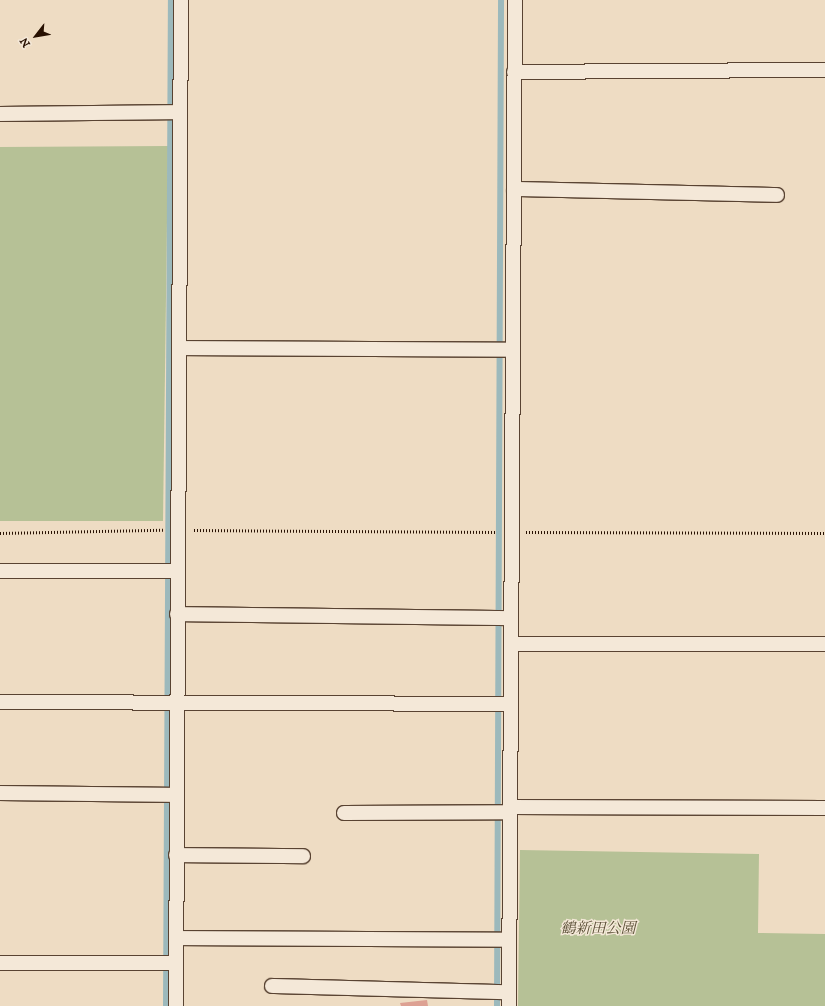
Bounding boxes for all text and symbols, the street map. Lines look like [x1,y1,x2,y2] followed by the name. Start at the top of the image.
[16,16,56,56] north arrow
[17,35,34,50] text: N
[561,920,635,938] park label: 鶴新田公園

